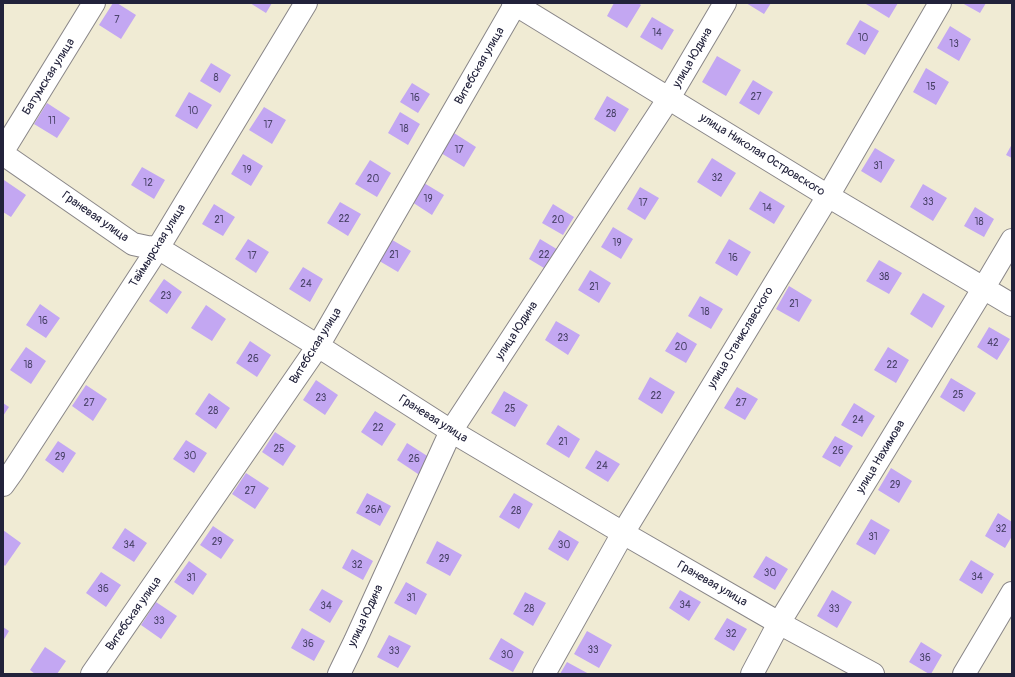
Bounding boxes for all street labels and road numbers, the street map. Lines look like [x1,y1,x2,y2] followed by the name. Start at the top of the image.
[452,25,508,107] street label: Витебская улица
[670,25,716,91] street label: улица Юдина
[20,36,78,118] street label: Батумская улица
[697,110,827,200] street label: улица Николая Островского
[59,189,131,245] street label: Граневая улица
[127,202,189,290] street label: Таймырская улица
[705,285,777,391] street label: улица Станиславского
[493,299,541,363] street label: улица Юдина
[287,305,345,387] street label: Витебская улица
[396,392,470,446] street label: Граневая улица
[853,418,909,496] street label: улица Нахимова
[674,558,750,610] street label: Граневая улица
[103,574,165,654] street label: Витебская улица
[345,583,387,649] street label: улица Юдина

